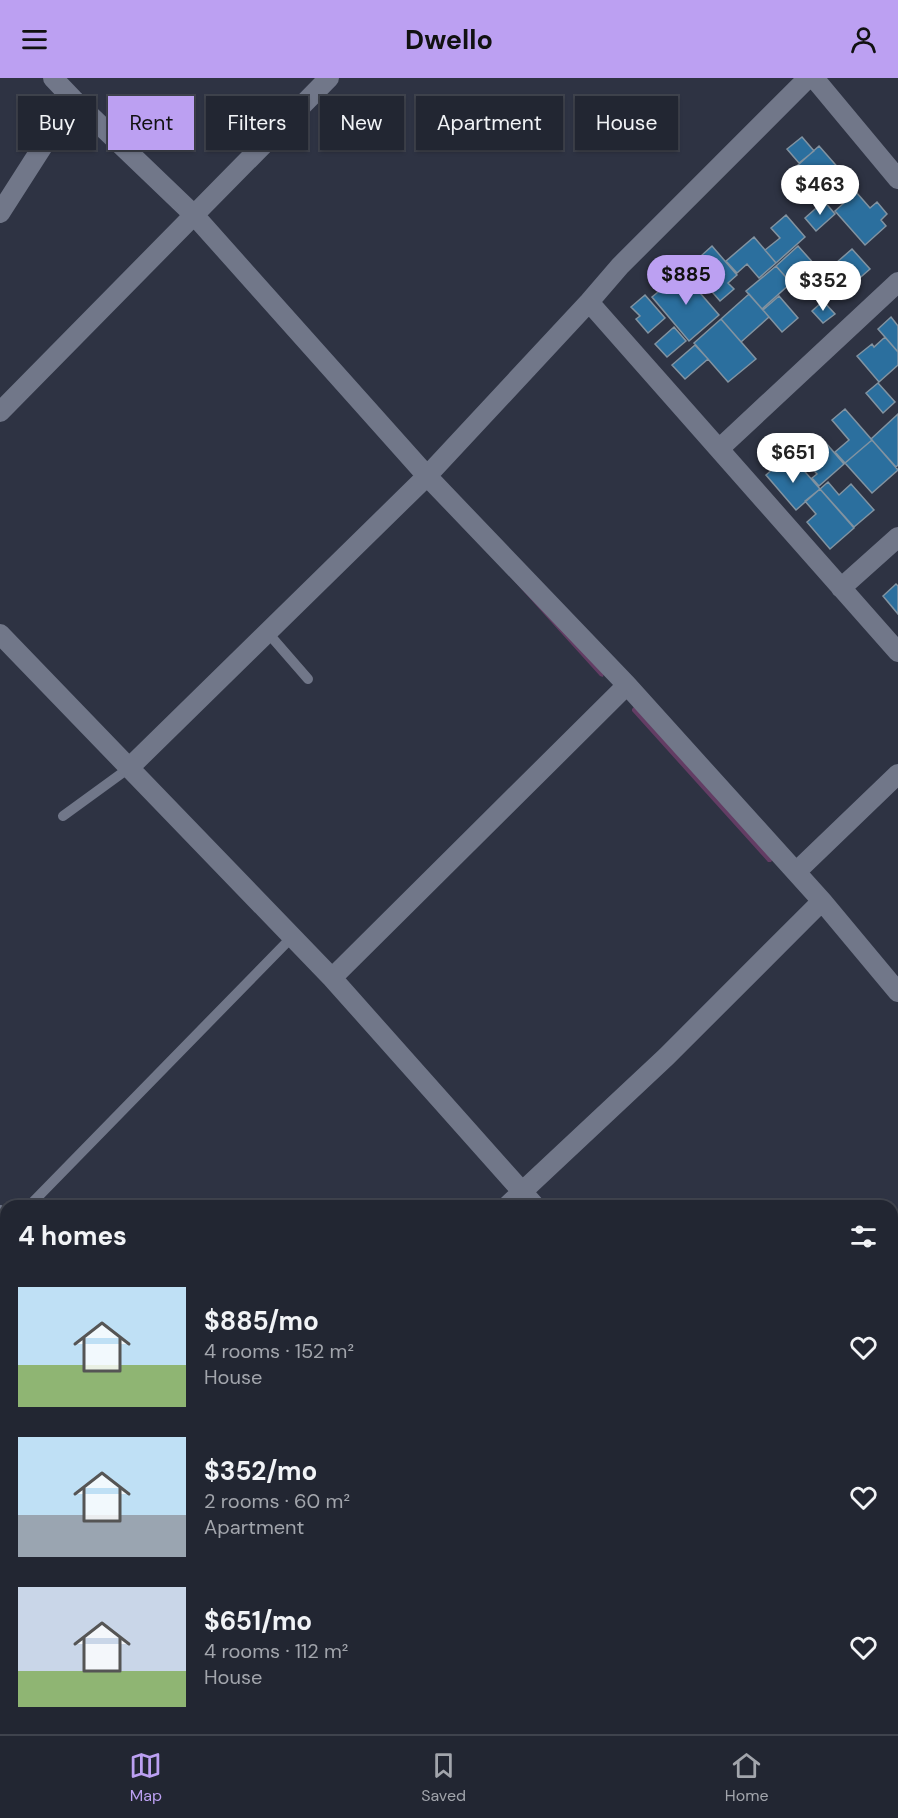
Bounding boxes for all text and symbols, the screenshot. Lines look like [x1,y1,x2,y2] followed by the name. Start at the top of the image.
[405,22,493,57] text: Dwello
[18,23,51,56] icon: menu
[847,23,880,56] icon: person
[18,96,96,150] chip: Buy
[108,96,194,150] chip: Rent
[206,96,308,150] chip: Filters
[320,96,404,150] chip: New
[416,96,563,150] chip: Apartment
[575,96,678,150] chip: House
[784,165,856,216] pin: $463
[795,171,845,197] text: $463
[650,255,722,306] pin: $885
[661,261,711,287] text: $885
[787,261,859,312] pin: $352
[799,267,847,293] text: $352
[757,433,829,484] pin: $651
[771,439,815,465] text: $651
[18,1219,127,1253] text: 4 homes
[847,1220,880,1253] icon: filters
[204,1304,319,1338] text: $885/mo
[66,1311,138,1383] icon: home
[847,1331,880,1364] icon: heart
[204,1338,354,1364] text: 4 rooms · 152 m²
[204,1364,262,1390] text: House
[204,1454,317,1488] text: $352/mo
[66,1461,138,1533] icon: home
[847,1481,880,1514] icon: heart
[204,1488,350,1514] text: 2 rooms · 60 m²
[204,1514,304,1540] text: Apartment
[204,1604,312,1638] text: $651/mo
[66,1611,138,1683] icon: home
[847,1631,880,1664] icon: heart
[204,1638,348,1664] text: 4 rooms · 112 m²
[204,1664,262,1690] text: House
[129,1749,162,1806] tab: Map
[421,1749,466,1806] tab: Saved
[725,1749,769,1806] tab: Home

